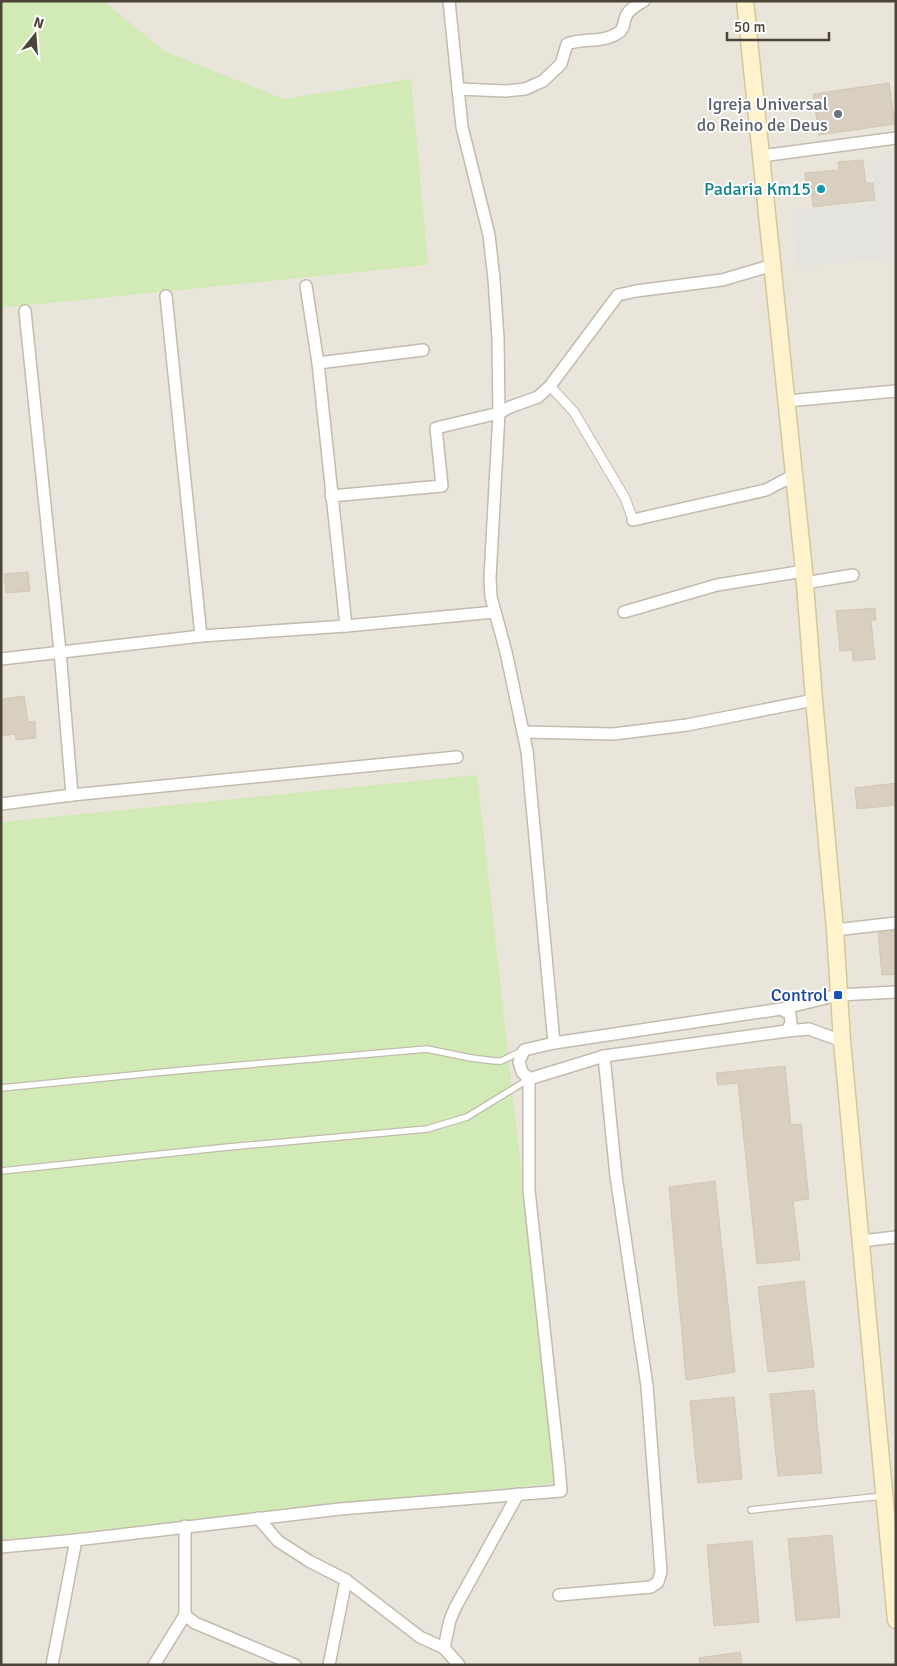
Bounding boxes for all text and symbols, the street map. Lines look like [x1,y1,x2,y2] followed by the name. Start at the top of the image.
[10,10,60,60] north arrow
[727,10,830,42] scale bar
[32,13,46,33] text: N
[734,18,765,36] text: 50 m
[697,93,828,136] place label: Igreja Universal do Reino de Deus
[832,108,844,120] marker: Igreja Universal do Reino de Deus
[704,178,811,200] place label: Padaria Km15
[815,183,827,195] marker: Padaria Km15
[771,984,828,1006] place label: Control
[832,989,844,1001] marker: Control

